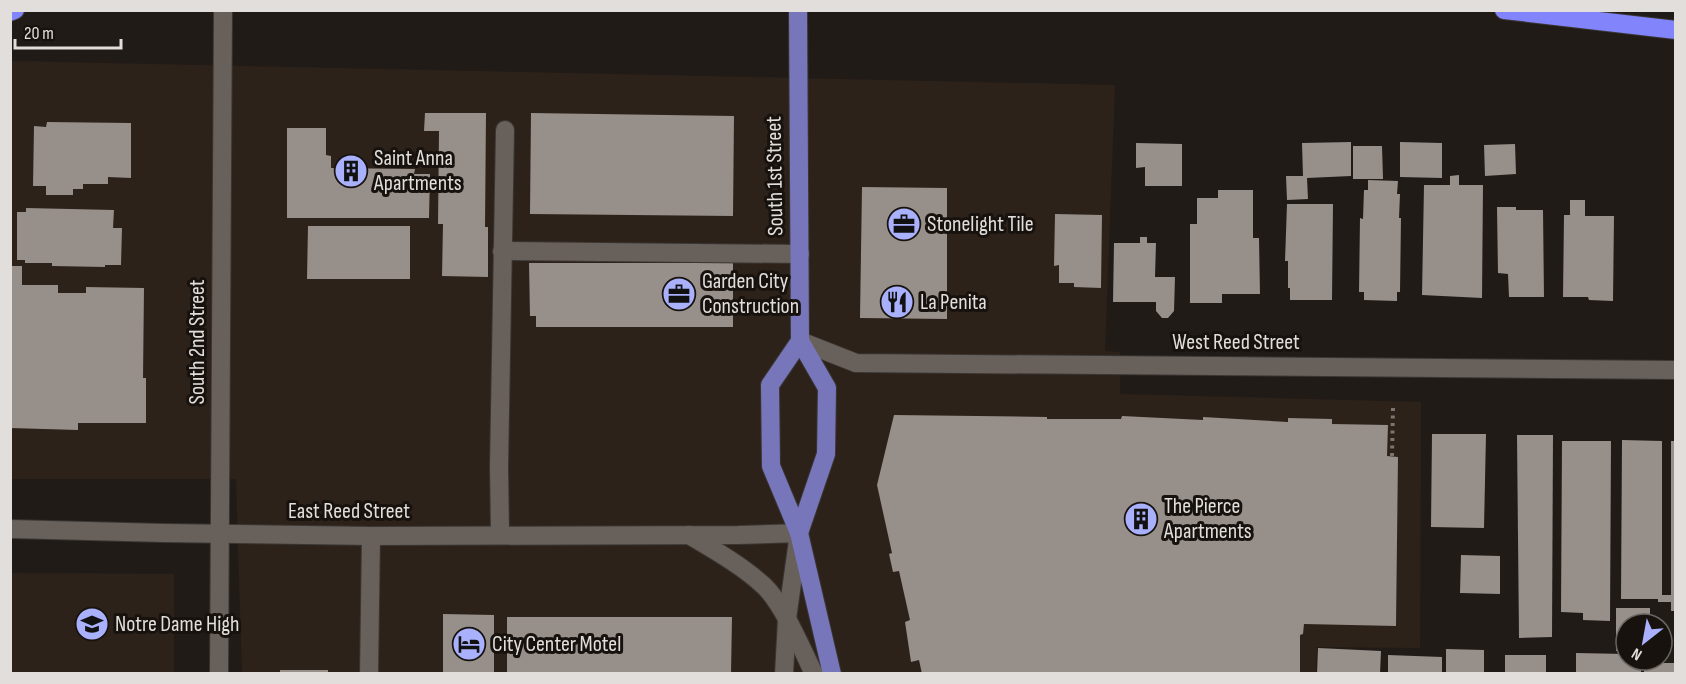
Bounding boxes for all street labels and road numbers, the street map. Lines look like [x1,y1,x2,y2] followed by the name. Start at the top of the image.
[760,116,790,236] street label: South 1st Street
[184,279,211,404] street label: South 2nd Street
[1172,329,1300,356] street label: West Reed Street
[288,498,410,525] street label: East Reed Street

